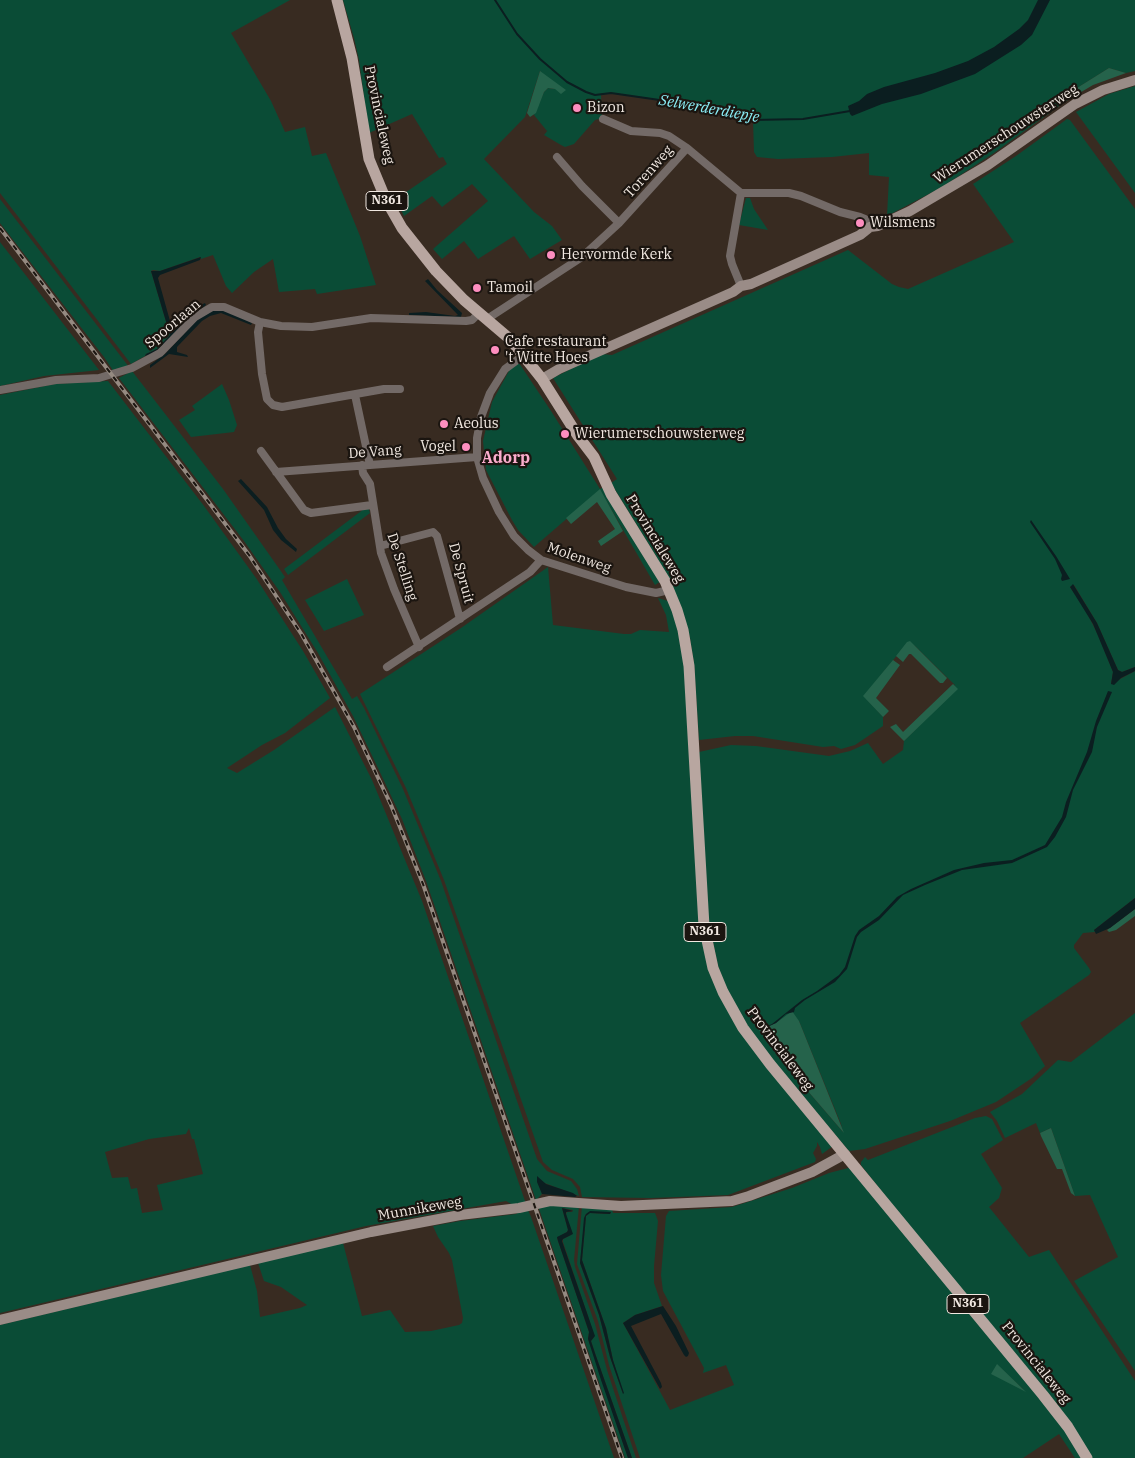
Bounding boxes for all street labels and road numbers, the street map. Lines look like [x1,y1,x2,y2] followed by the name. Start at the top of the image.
[360,64,398,166] street label: Provincialeweg
[930,81,1082,187] street label: Wierumerschouwsterweg
[621,142,677,202] street label: Torenweg
[366,192,408,210] road number: N361
[142,296,204,352] street label: Spoorlaan
[348,442,402,462] street label: De Vang
[622,492,688,586] street label: Provincialeweg
[383,531,421,603] street label: De Stelling
[545,539,613,577] street label: Molenweg
[445,541,477,605] street label: De Spruit
[684,922,726,942] road number: N361
[743,1004,817,1094] street label: Provincialeweg
[377,1193,463,1225] street label: Munnikeweg
[947,1295,989,1314] road number: N361
[998,1319,1074,1407] street label: Provincialeweg

